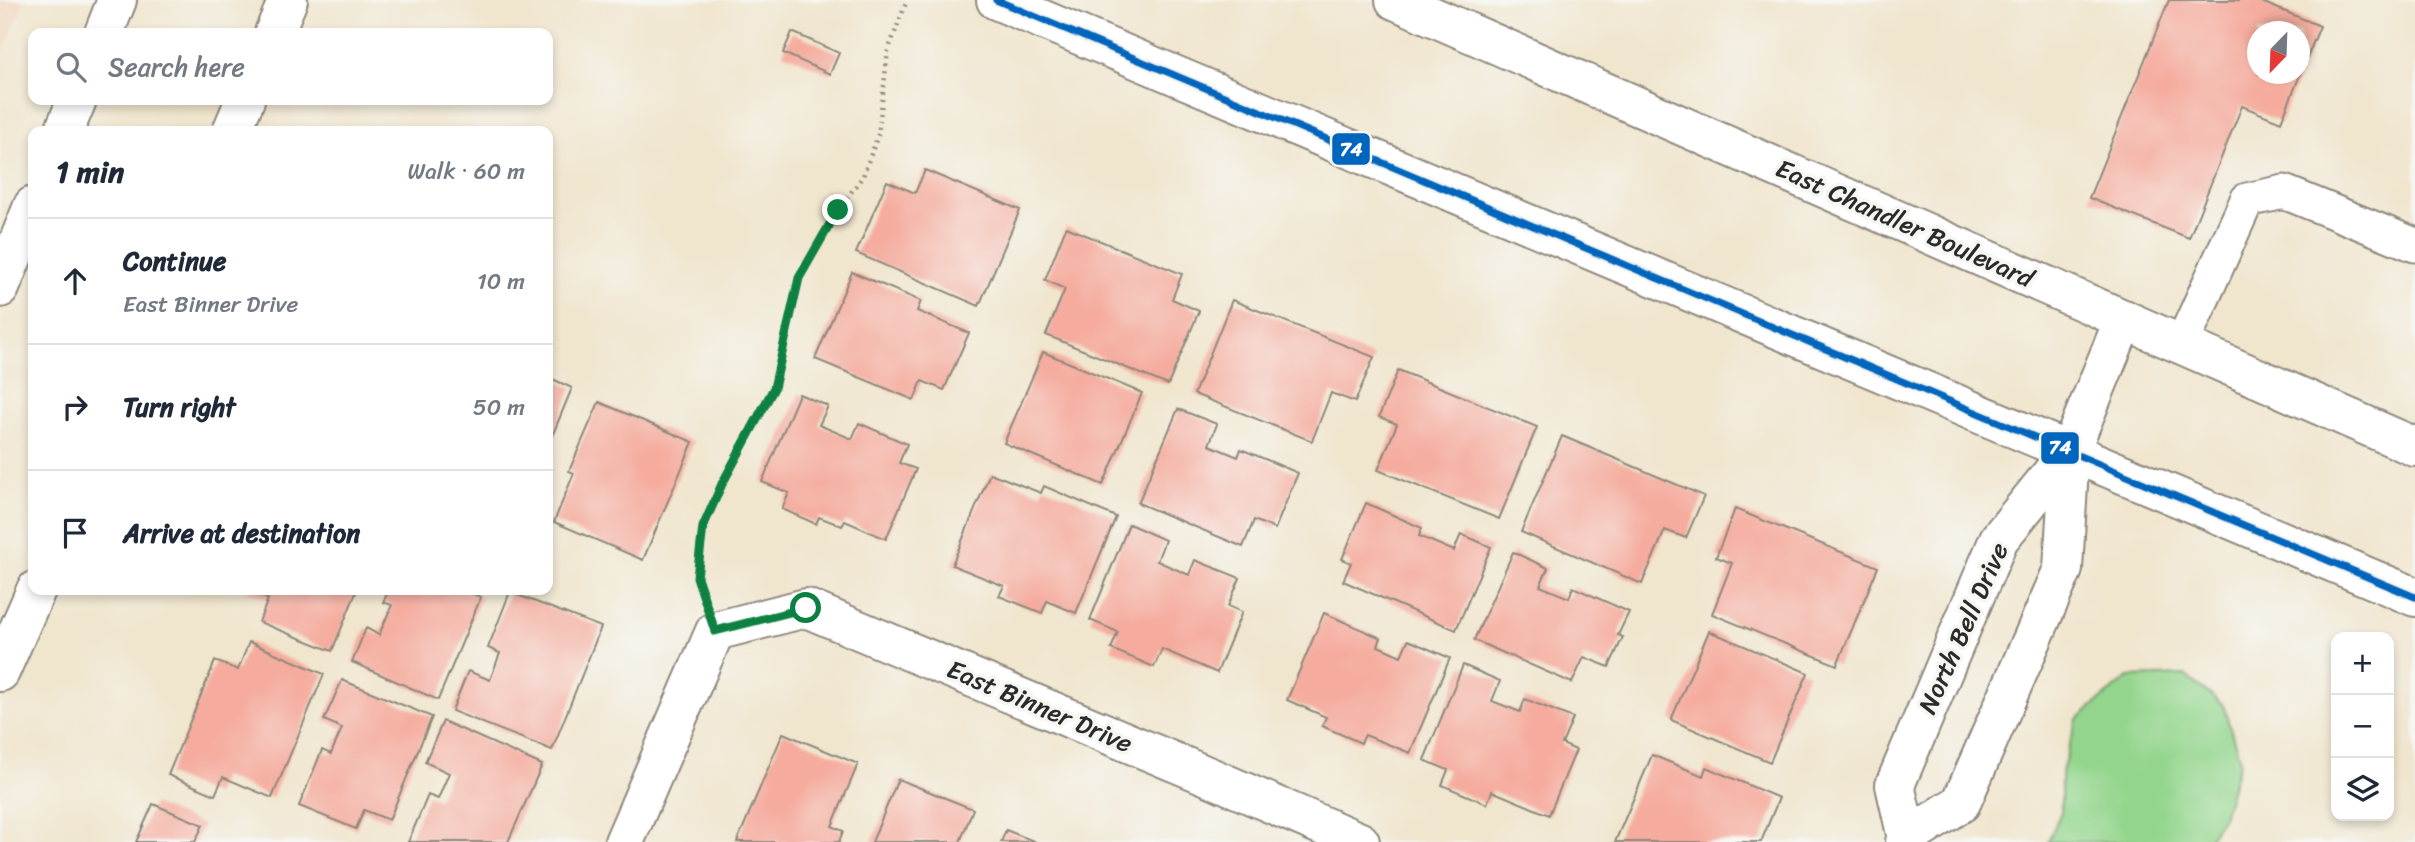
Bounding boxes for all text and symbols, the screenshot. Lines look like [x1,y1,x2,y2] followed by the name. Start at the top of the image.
[2247,21,2310,84] north arrow
[28,28,553,105] search box
[108,44,245,90] text: Search here
[52,48,90,86] icon: search
[1331,132,1371,166] line badge: 74
[1340,133,1362,166] text: 74
[56,145,124,199] text: 1 min
[1768,145,2044,302] street label: East Chandler Boulevard
[408,151,525,192] text: Walk · 60 m
[822,194,853,225] route end
[123,238,226,284] text: Continue
[477,261,525,302] text: 10 m
[56,262,94,300] icon: ahead
[123,284,298,325] text: East Binner Drive
[123,384,236,430] text: Turn right
[473,387,525,428] text: 50 m
[56,388,94,426] icon: right
[2040,431,2080,465] line badge: 74
[2049,431,2071,464] text: 74
[123,510,360,556] text: Arrive at destination
[56,514,94,552] icon: arrive
[1905,535,2021,721] street label: North Bell Drive
[790,592,821,623] route start
[2331,632,2394,821] map controls
[2331,632,2394,695] button: +
[940,646,1140,766] street label: East Binner Drive
[2331,695,2394,758] button: −
[2331,758,2394,821] button: layers

